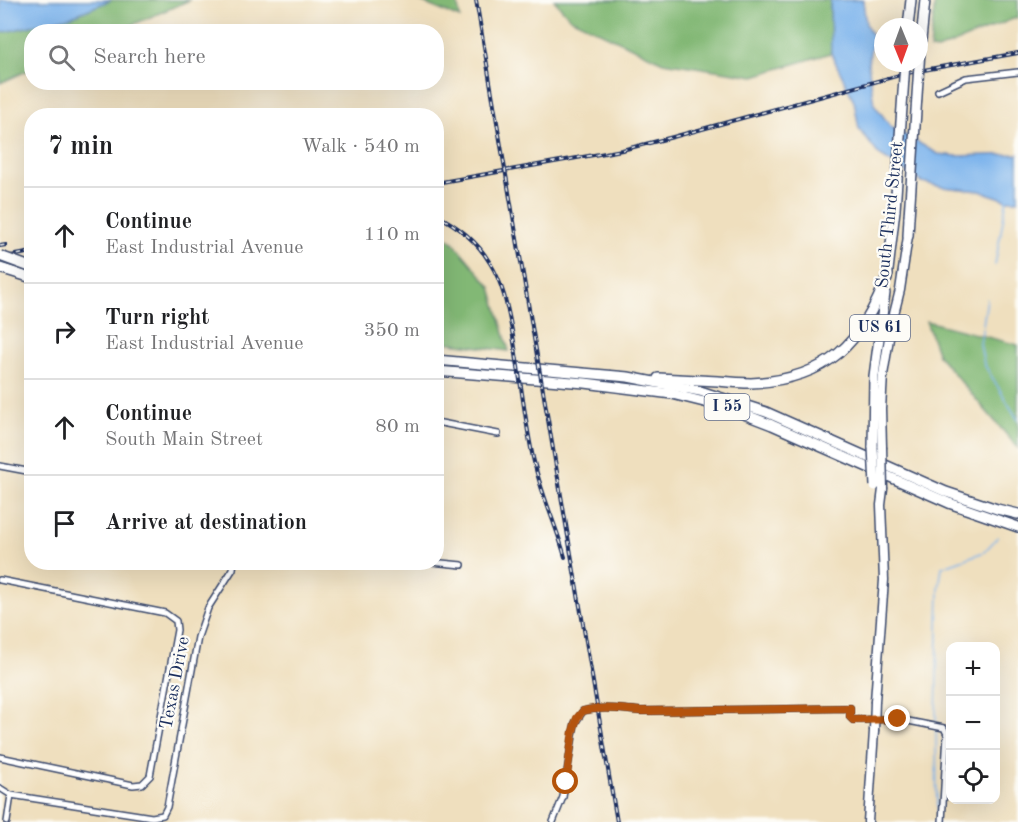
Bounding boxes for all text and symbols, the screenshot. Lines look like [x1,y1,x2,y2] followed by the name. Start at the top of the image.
[874,18,928,72] north arrow
[24,24,444,90] search box
[45,41,78,74] icon: search
[93,46,206,68] text: Search here
[48,134,113,160] text: 7 min
[301,137,420,157] text: Walk · 540 m
[873,141,907,289] street label: South Third Street
[105,211,192,233] text: Continue
[48,219,81,252] icon: ahead
[364,225,420,245] text: 110 m
[105,238,303,258] text: East Industrial Avenue
[105,307,209,329] text: Turn right
[48,315,81,348] icon: right
[850,315,910,341] road number: US 61
[364,321,420,341] text: 350 m
[105,334,303,354] text: East Industrial Avenue
[704,394,750,420] road number: I 55
[105,403,192,425] text: Continue
[48,411,81,444] icon: ahead
[375,417,420,437] text: 80 m
[105,430,263,450] text: South Main Street
[48,507,81,540] icon: arrive
[105,512,307,534] text: Arrive at destination
[157,635,193,731] street label: Texas Drive
[946,642,1000,804] map controls
[946,642,1000,696] button: +
[946,696,1000,750] button: −
[884,705,910,731] route end
[946,750,1000,804] button: locate
[552,768,578,794] route start

